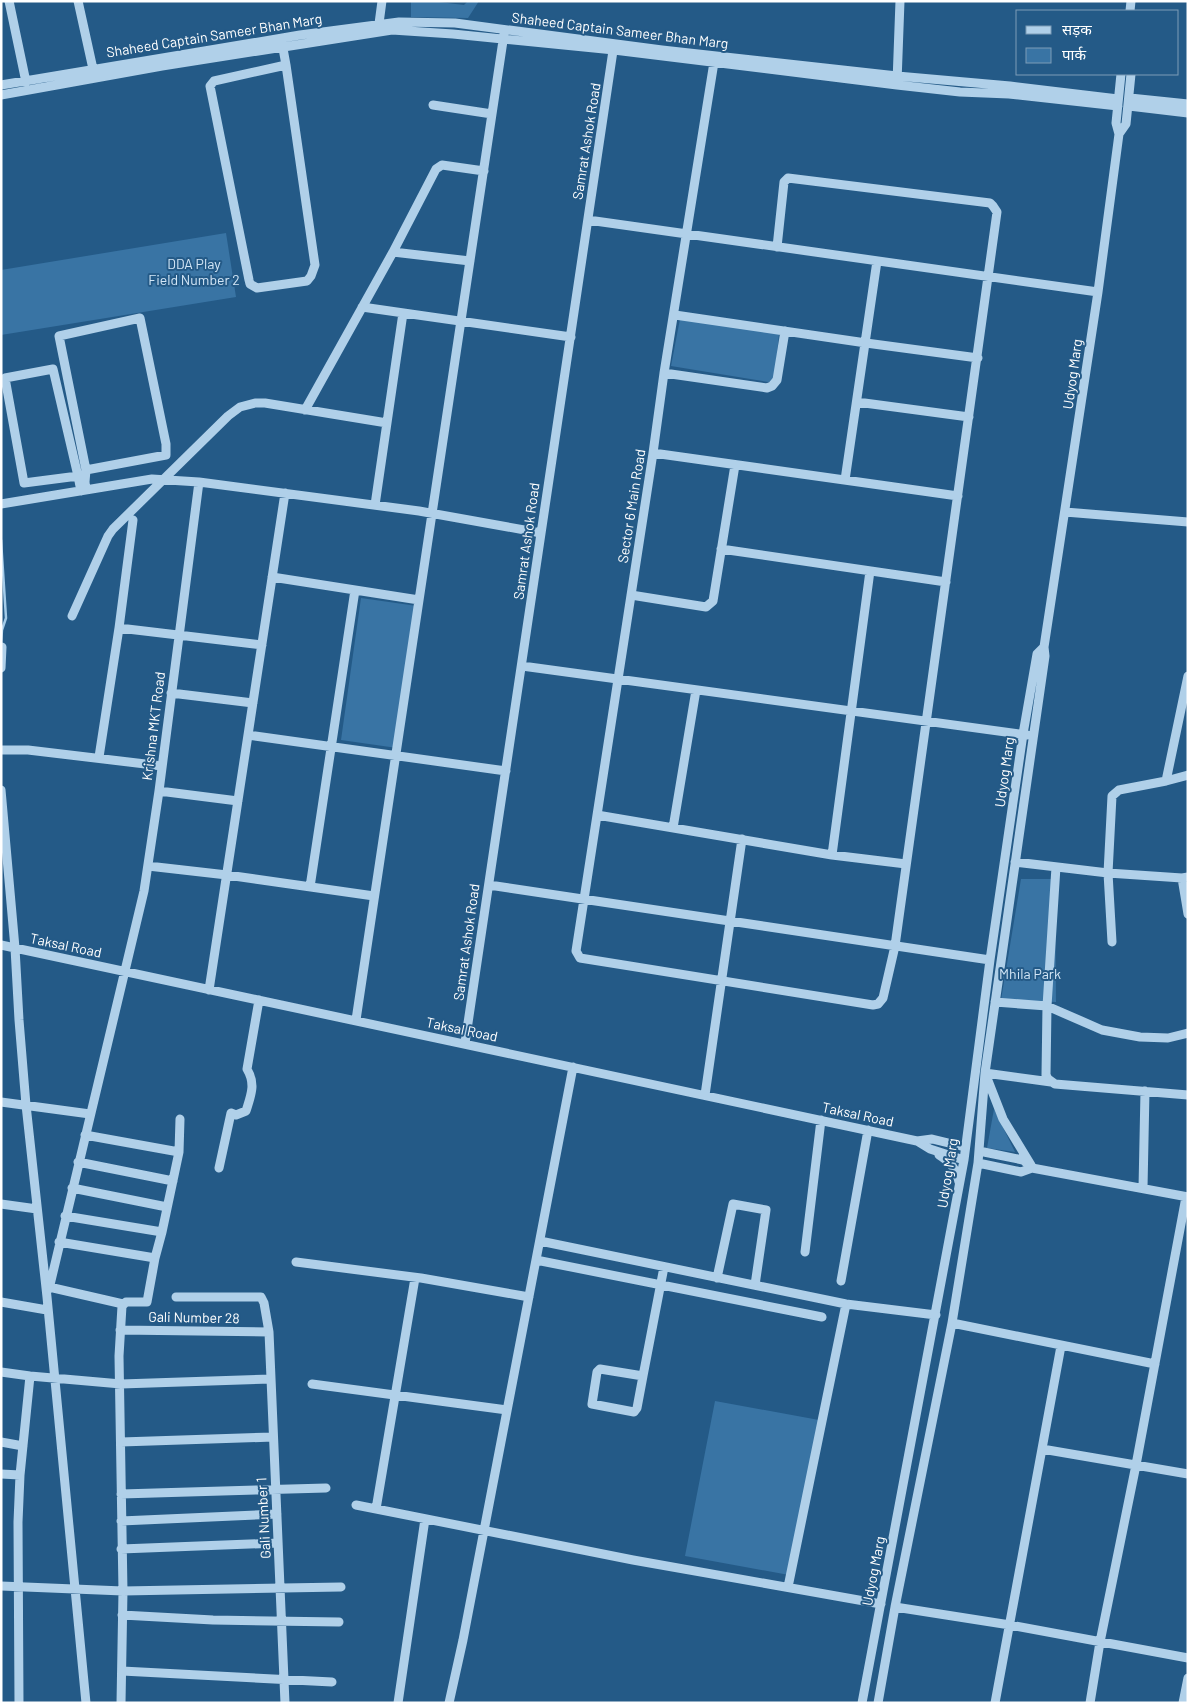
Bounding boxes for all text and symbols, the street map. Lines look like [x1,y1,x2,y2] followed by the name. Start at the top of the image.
[511,8,729,52] street label: Shaheed Captain Sameer Bhan Marg
[105,10,323,60] street label: Shaheed Captain Sameer Bhan Marg
[1016,10,1179,75] legend
[1062,20,1092,38] text: सड़क
[1062,45,1086,63] text: पार्क
[568,81,604,201] street label: Samrat Ashok Road
[148,255,240,288] park label: DDA Play Field Number 2
[1059,338,1085,410] street label: Udyog Marg
[614,448,648,564] street label: Sector 6 Main Road
[509,481,543,601] street label: Samrat Ashok Road
[138,671,168,781] street label: Krishna MKT Road
[991,736,1017,808] street label: Udyog Marg
[449,882,483,1002] street label: Samrat Ashok Road
[29,929,103,961] street label: Taksal Road
[999,965,1061,982] park label: Mhila Park
[425,1013,499,1045] street label: Taksal Road
[821,1098,895,1130] street label: Taksal Road
[933,1137,961,1209] street label: Udyog Marg
[148,1308,240,1326] street label: Gali Number 28
[252,1477,274,1559] street label: Gali Number 1
[858,1535,888,1607] street label: Udyog Marg

